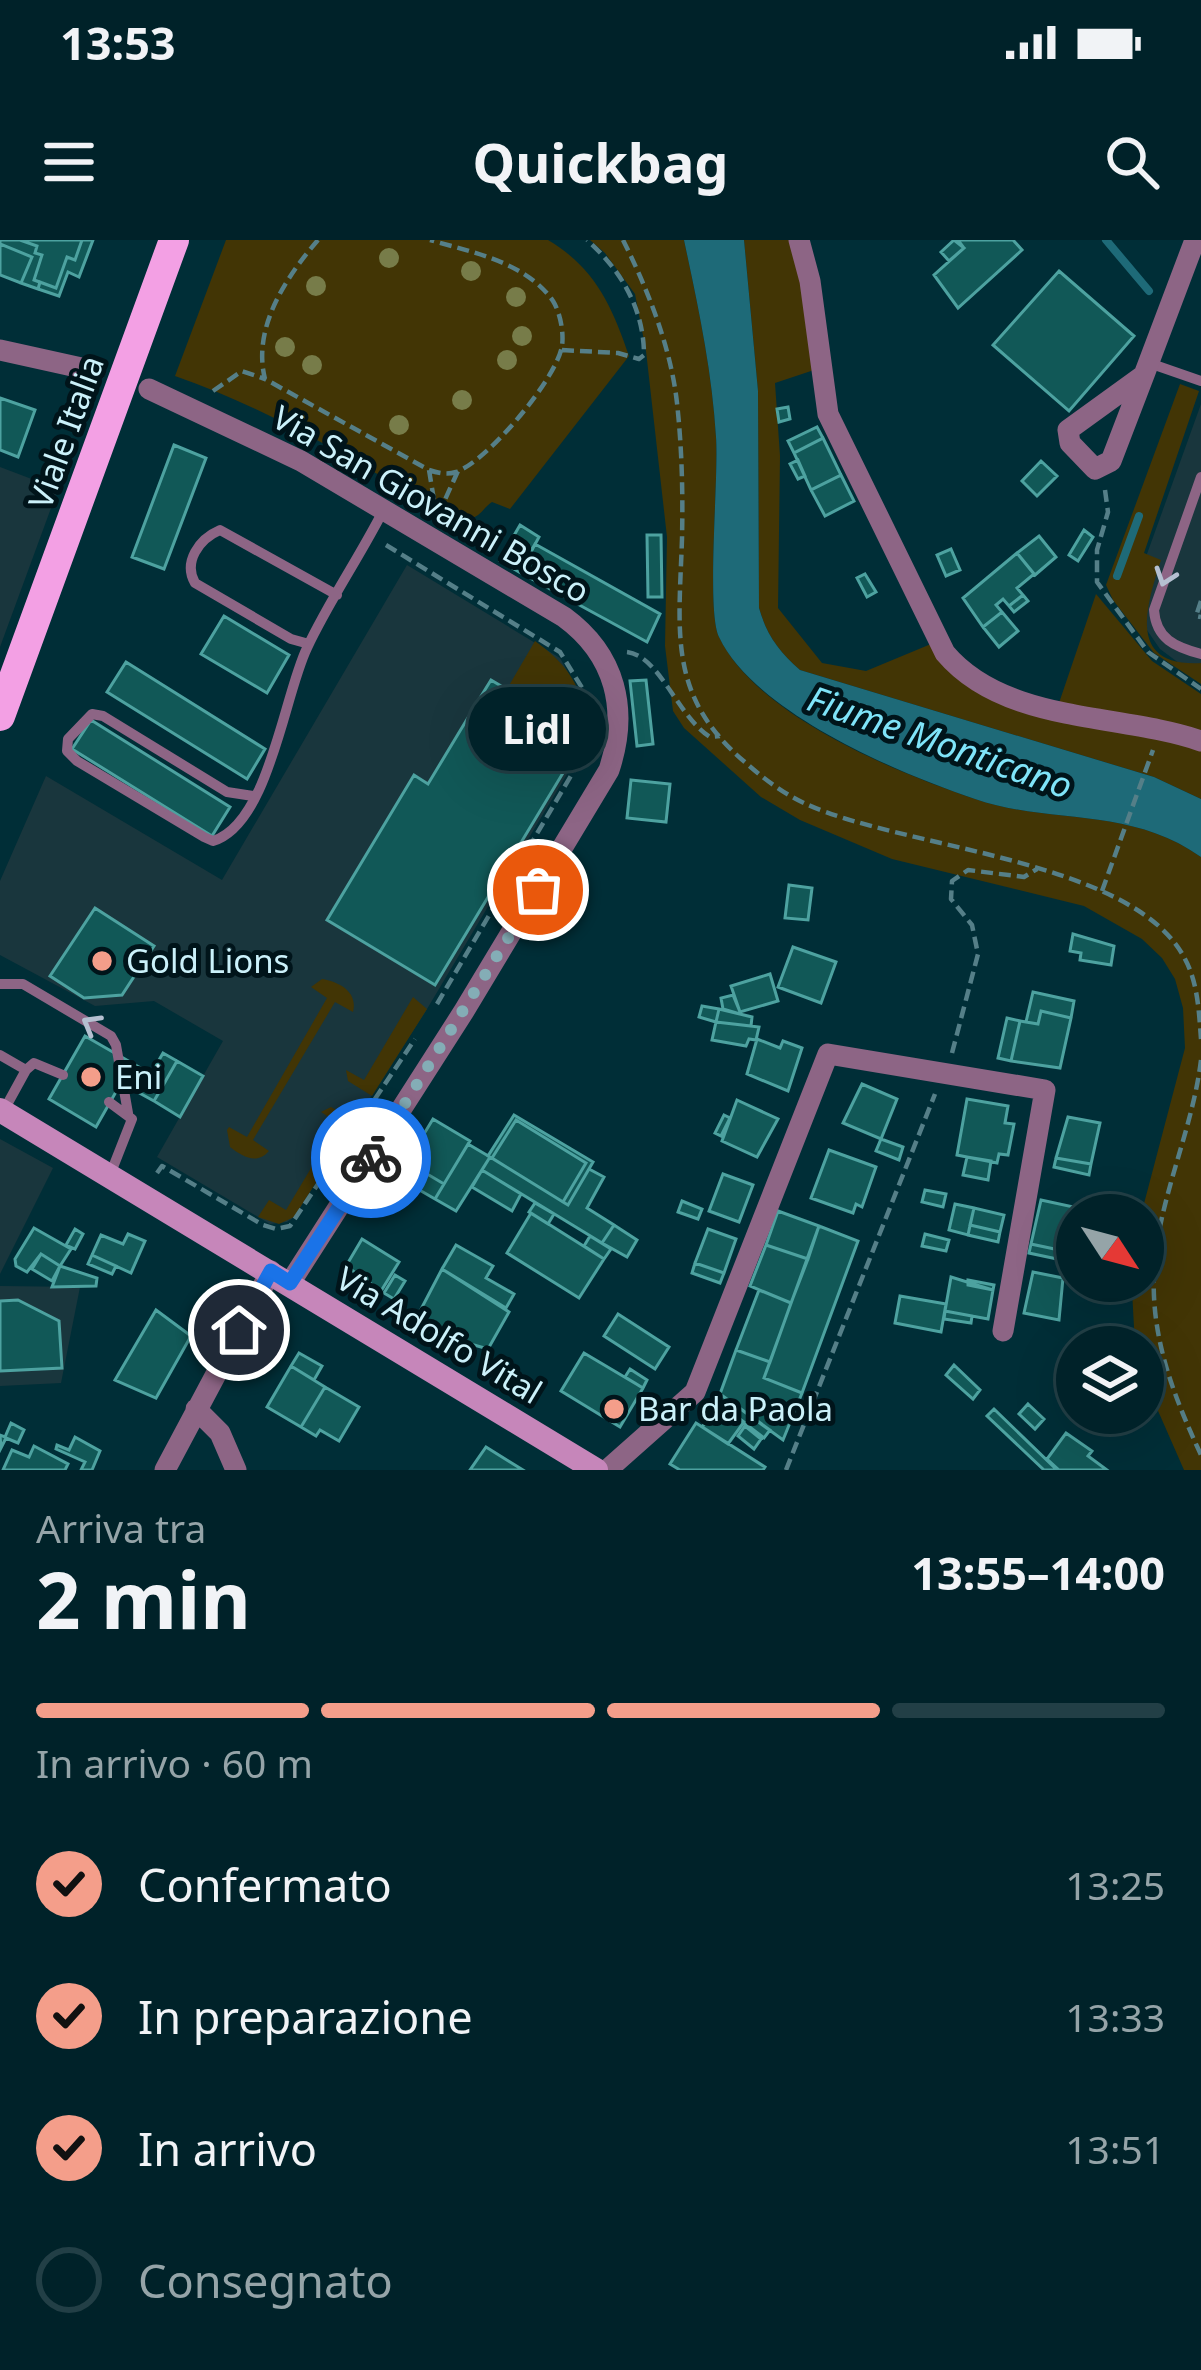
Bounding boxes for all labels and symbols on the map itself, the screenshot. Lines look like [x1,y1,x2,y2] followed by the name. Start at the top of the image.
[17,349,114,515] street label: Viale Italia
[265,394,598,613] street label: Via San Giovanni Bosco
[1155,566,1180,587] one-way arrow
[801,673,1079,810] water label: Fiume Monticano
[469,686,607,770] callout: Lidl
[487,839,589,941] pin
[126,938,289,983] place label: Gold Lions
[89,948,115,974] marker: Gold Lions
[83,1016,104,1039] one-way arrow
[115,1054,162,1099] place label: Eni
[78,1064,104,1090] marker: Eni
[311,1098,431,1218] courier
[1056,1194,1164,1302] north arrow
[328,1255,550,1414] street label: Via Adolfo Vital
[188,1279,290,1381] pin
[638,1386,833,1431] place label: Bar da Paola
[601,1396,627,1422] marker: Bar da Paola

